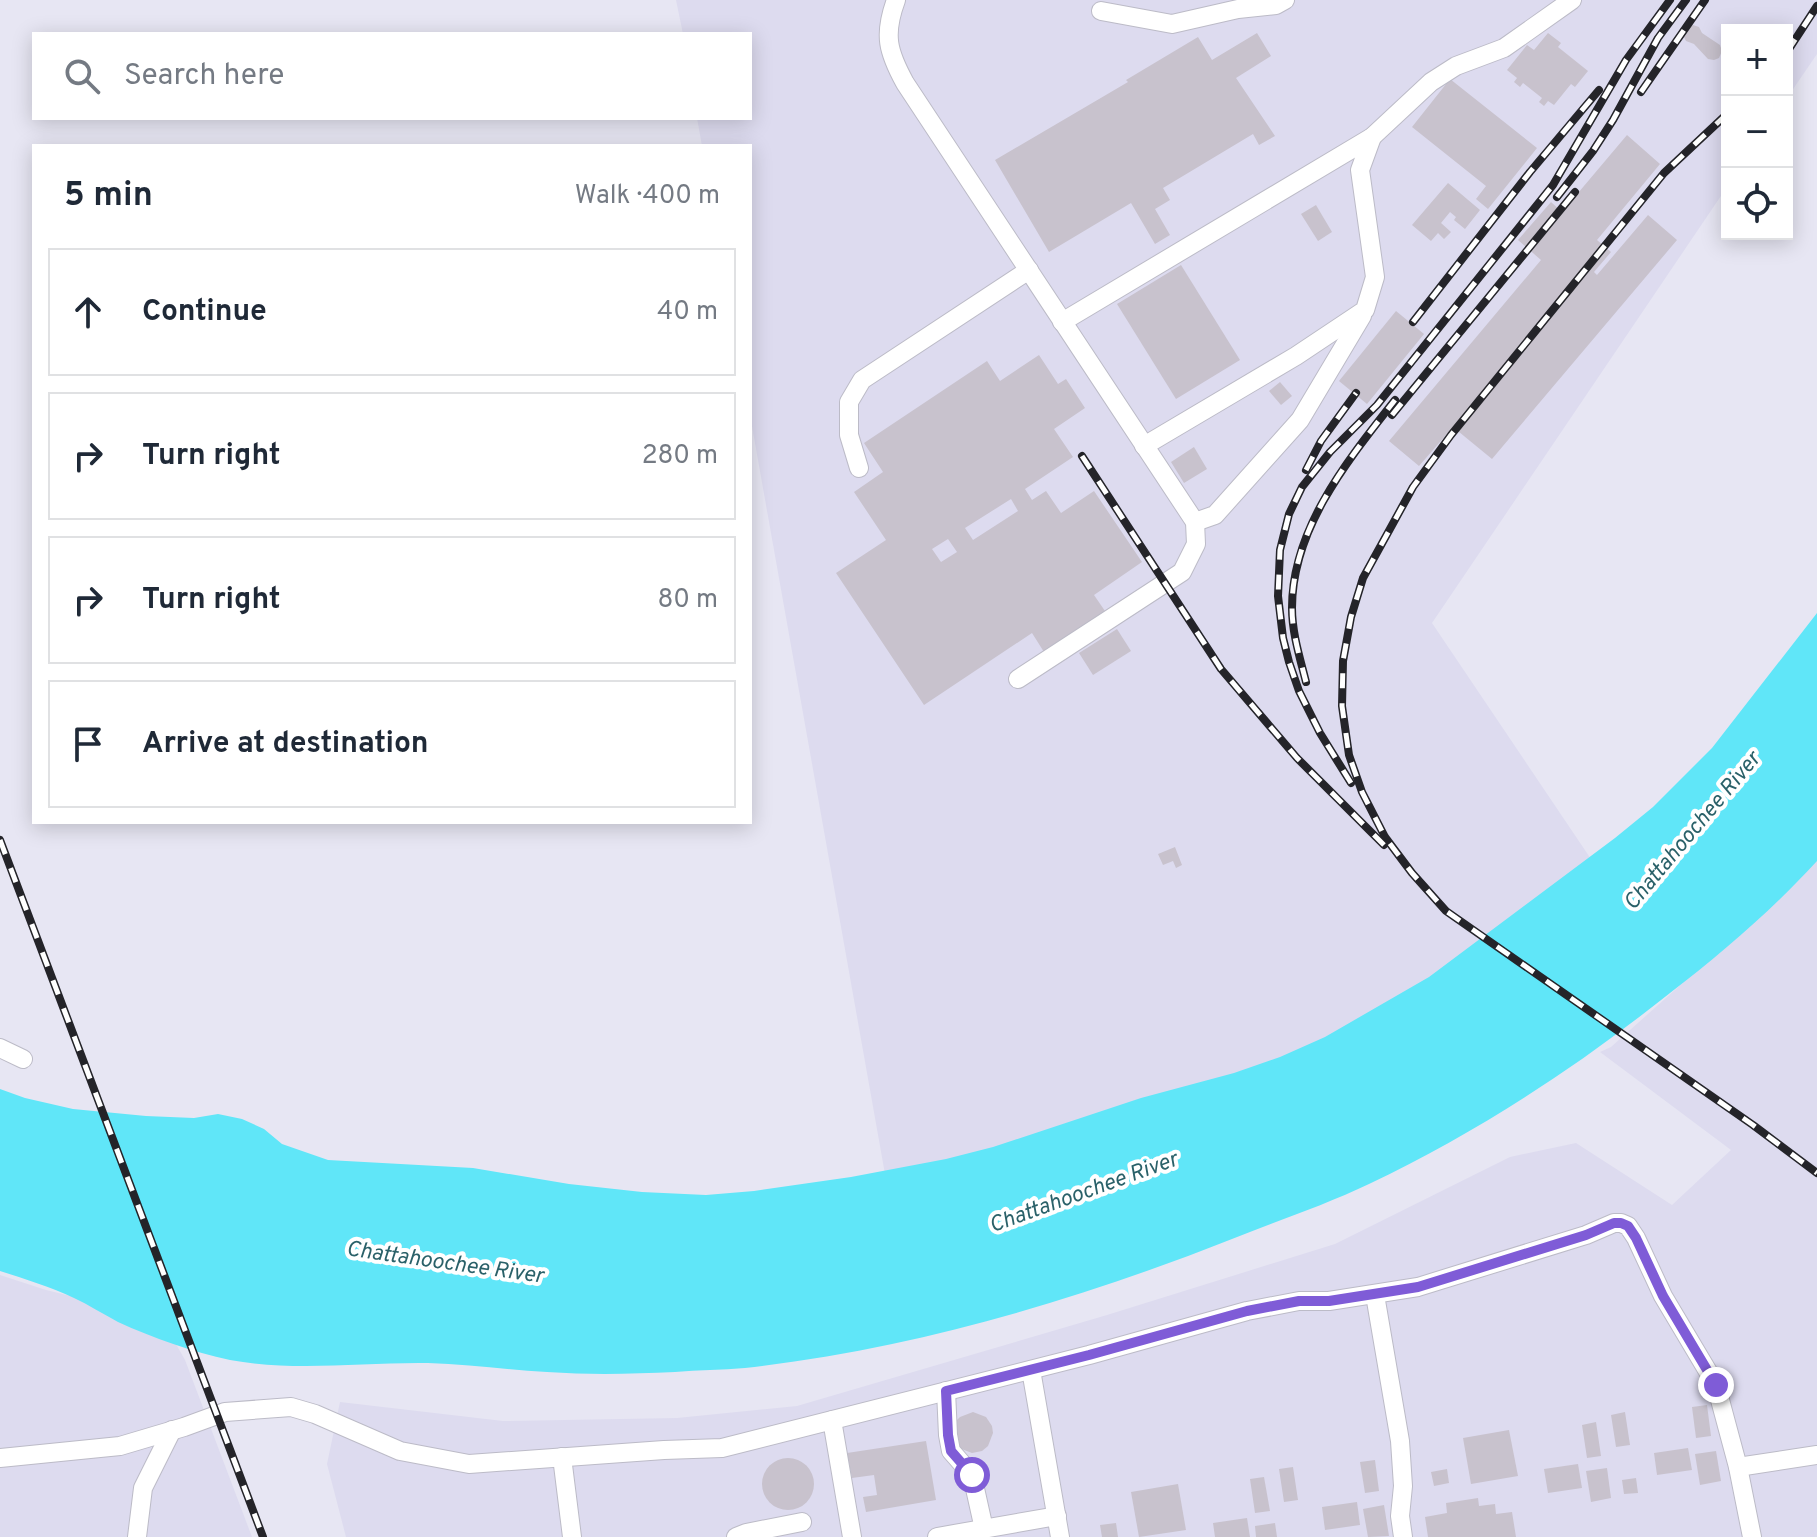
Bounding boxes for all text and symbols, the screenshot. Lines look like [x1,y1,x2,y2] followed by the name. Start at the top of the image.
[1721,24,1793,240] map controls
[1721,24,1793,96] button: +
[32,32,752,120] search box
[60,54,104,98] icon: search
[124,58,284,95] text: Search here
[1721,96,1793,168] button: −
[1721,168,1793,240] button: locate
[64,175,153,218] text: 5 min
[575,180,720,213] text: Walk · 400 m
[66,290,110,334] icon: ahead
[142,294,267,331] text: Continue
[657,296,718,329] text: 40 m
[66,434,110,478] icon: right
[142,438,280,475] text: Turn right
[642,440,718,473] text: 280 m
[66,578,110,622] icon: right
[142,582,280,619] text: Turn right
[658,584,718,617] text: 80 m
[66,722,110,766] icon: arrive
[142,726,428,763] text: Arrive at destination
[1619,746,1768,916] water label: Chattahoochee River
[986,1146,1183,1240] water label: Chattahoochee River
[344,1236,547,1291] water label: Chattahoochee River
[1698,1367,1734,1403] route end
[954,1457,990,1493] route start

